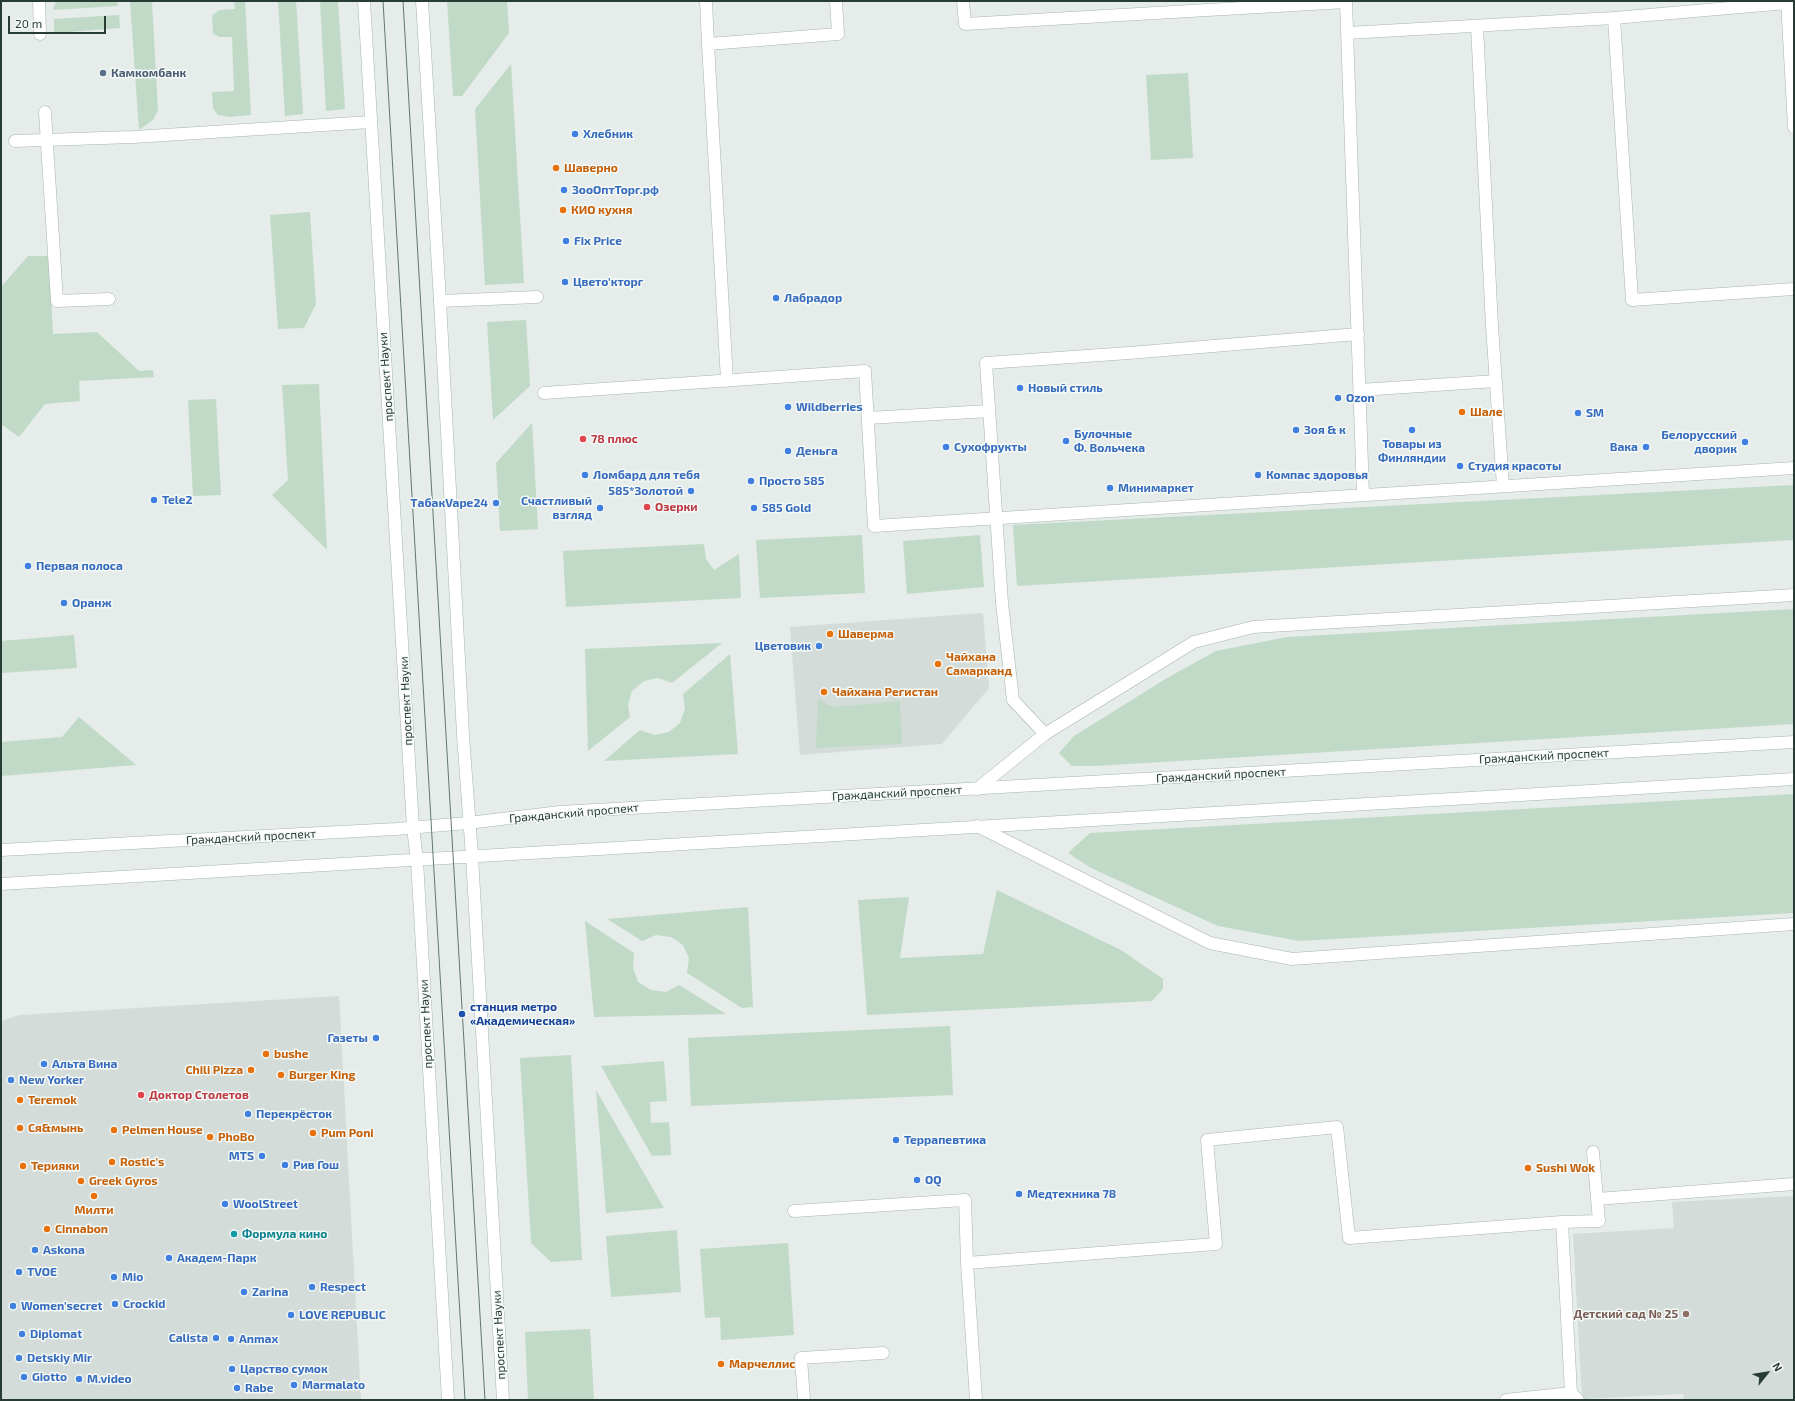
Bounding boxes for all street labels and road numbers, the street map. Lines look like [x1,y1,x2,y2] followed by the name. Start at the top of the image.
[376,332,396,422] street label: проспект Науки
[396,656,416,746] street label: проспект Науки
[1479,745,1609,767] street label: Гражданский проспект
[1156,764,1286,786] street label: Гражданский проспект
[832,782,962,804] street label: Гражданский проспект
[509,800,639,826] street label: Гражданский проспект
[186,826,316,848] street label: Гражданский проспект
[416,979,436,1069] street label: проспект Науки
[489,1290,509,1380] street label: проспект Науки

